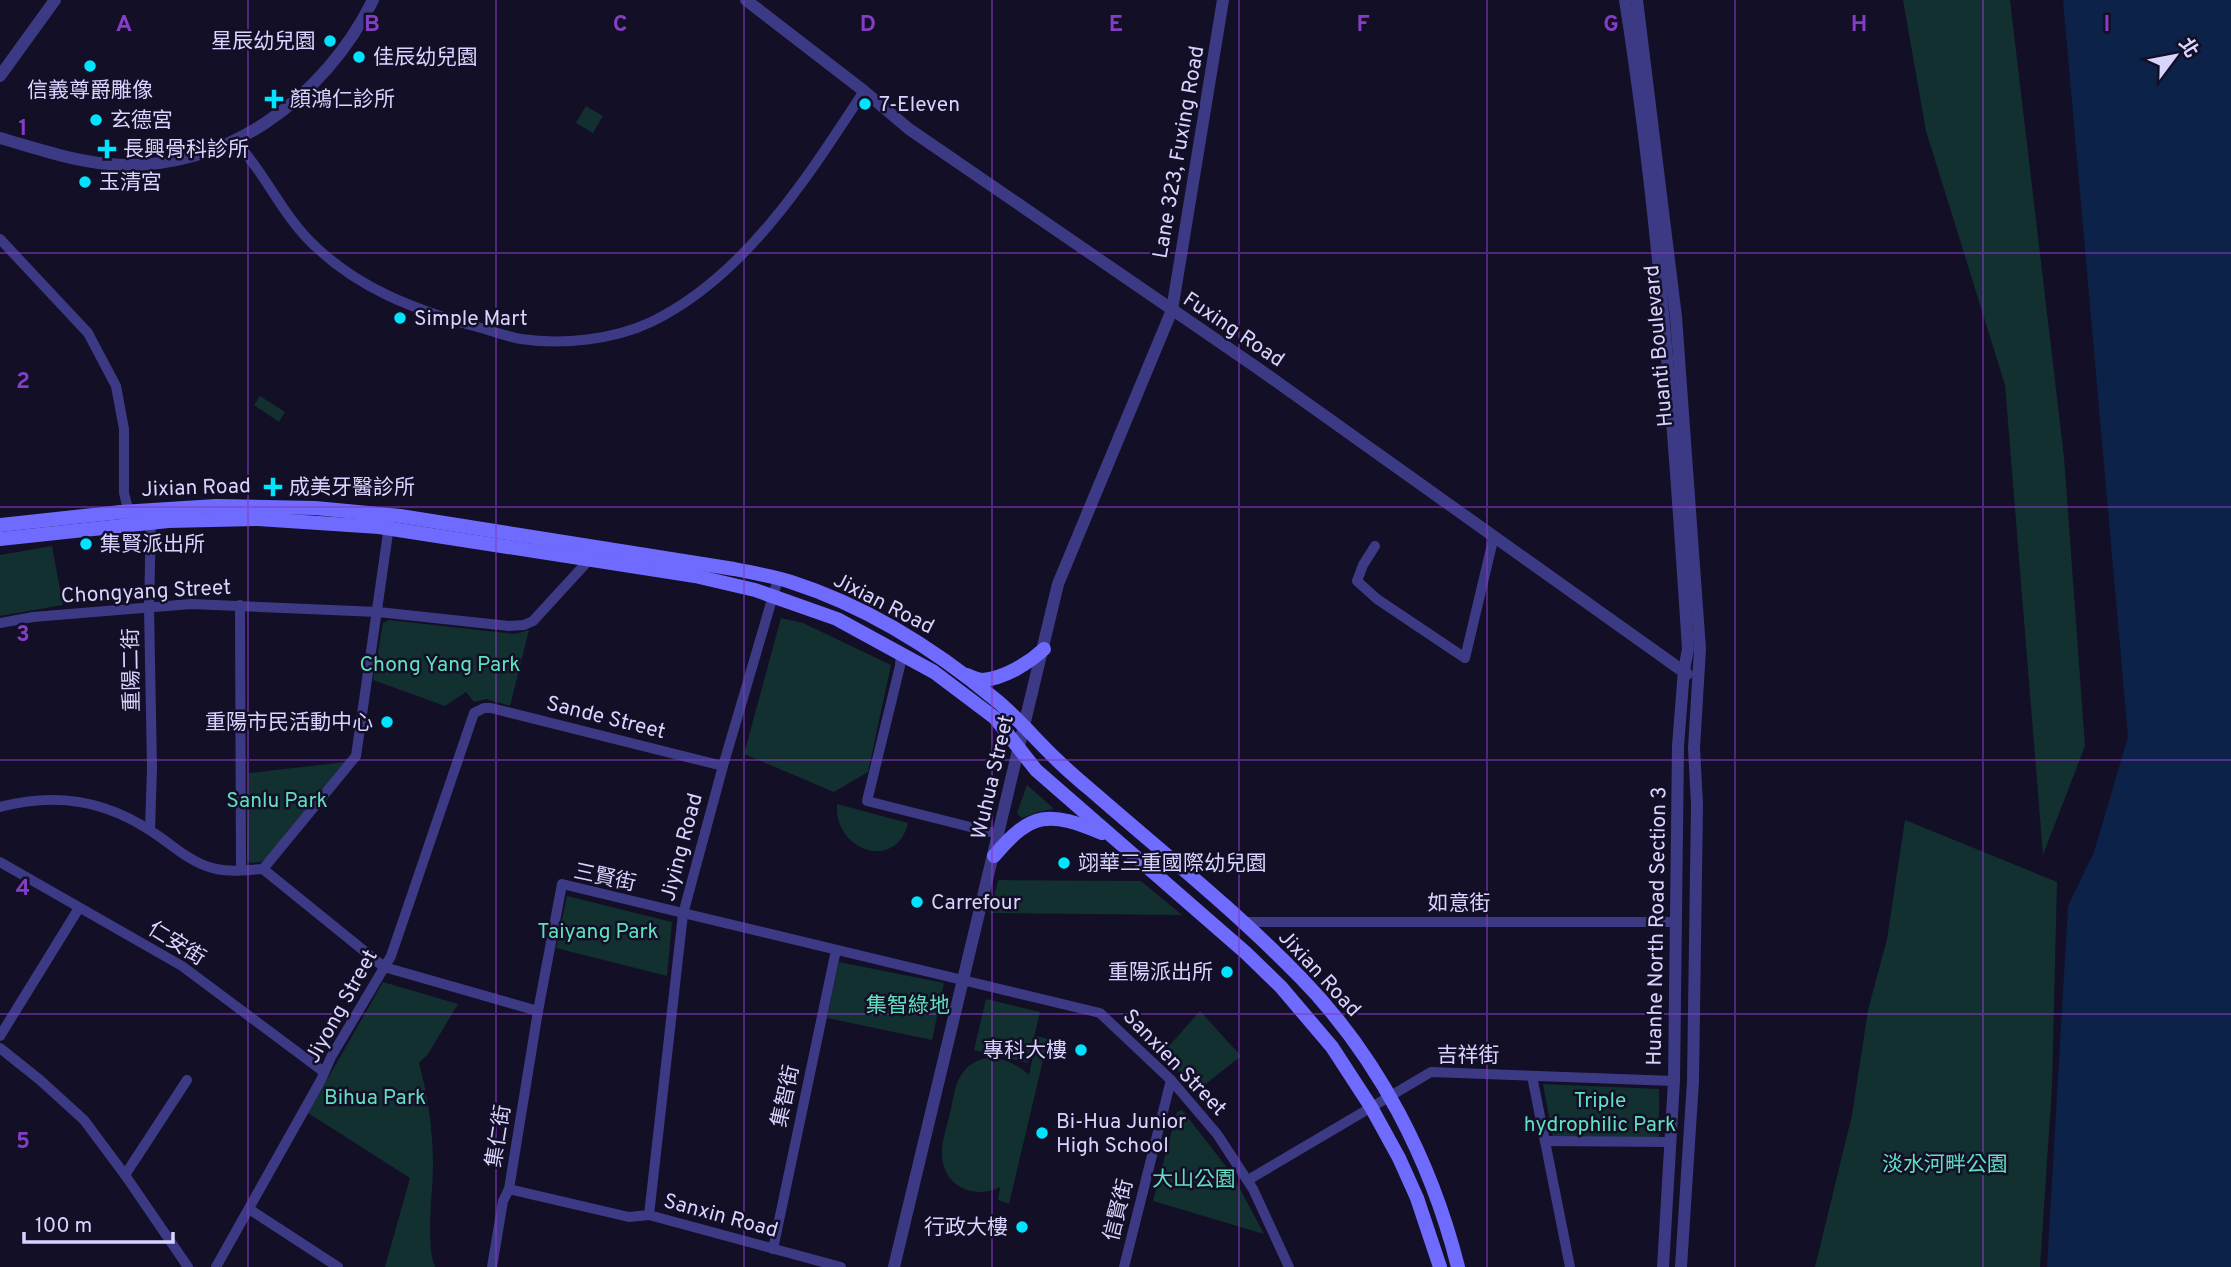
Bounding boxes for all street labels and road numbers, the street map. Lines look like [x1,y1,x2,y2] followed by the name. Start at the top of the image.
[1147,44,1211,261] street label: Lane 323, Fuxing Road
[1639,264,1680,428] street label: Huanti Boulevard
[1177,286,1289,374] street label: Fuxing Road
[141,473,251,504] street label: Jixian Road
[828,567,938,641] street label: Jixian Road
[60,575,232,610] street label: Chongyang Street
[118,628,147,712] street label: 重陽二街
[543,691,668,746] street label: Sande Street
[966,712,1021,842] street label: Wuhua Street
[1642,786,1673,1066] street label: Huanhe North Road Section 3
[655,790,710,904] street label: Jiying Road
[571,859,638,898] street label: 三賢街
[1428,891,1491,918] street label: 如意街
[142,916,210,972] street label: 仁安街
[1272,925,1366,1023] street label: Jixian Road
[300,945,385,1068] street label: Jiyong Street
[1116,1004,1232,1122] street label: Sanxien Street
[1437,1043,1500,1070] street label: 吉祥街
[767,1063,806,1130] street label: 集智街
[481,1103,518,1169] street label: 集仁街
[1099,1177,1140,1244] street label: 信賢街
[660,1188,781,1245] street label: Sanxin Road

